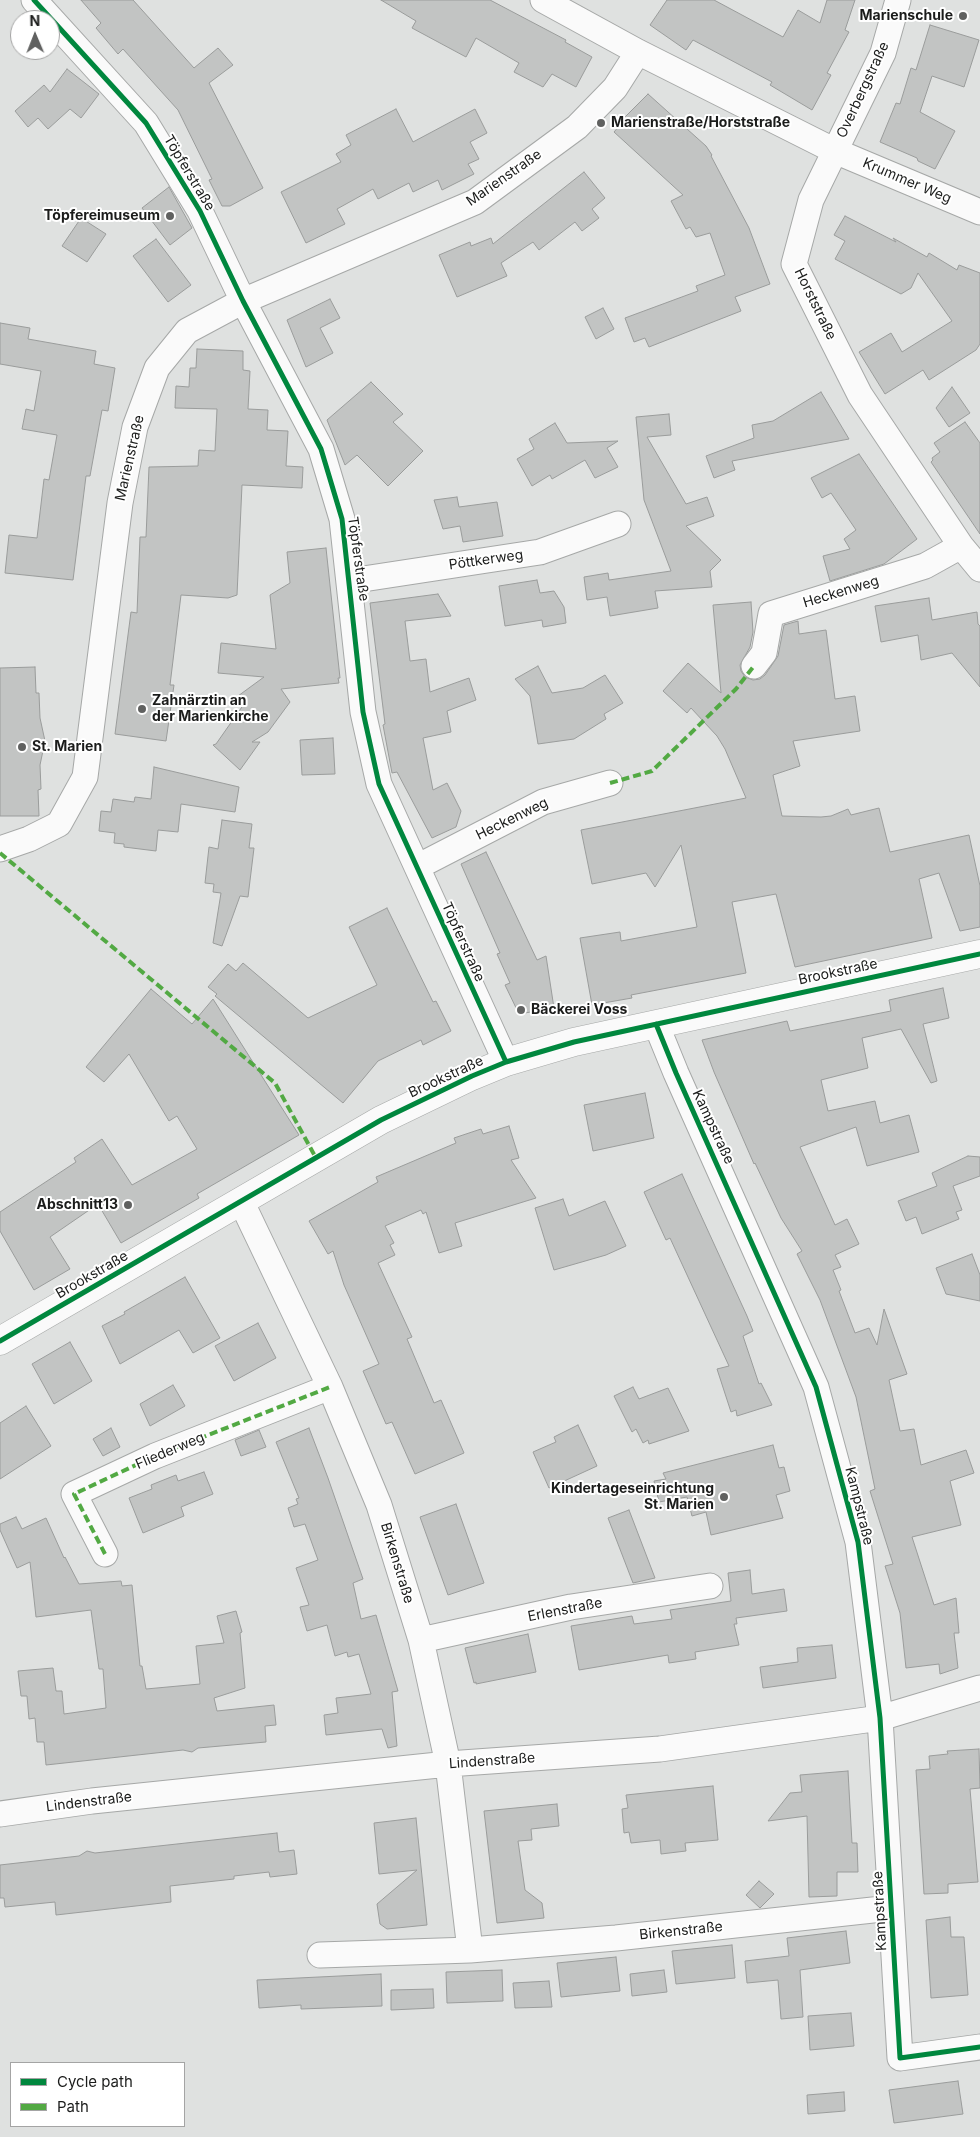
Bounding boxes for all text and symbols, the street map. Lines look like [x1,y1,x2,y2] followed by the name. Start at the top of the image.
[860,8,953,24] place label: Marienschule
[10,10,60,60] north arrow
[957,10,969,22] marker: Marienschule
[29,12,40,29] text: N
[833,39,893,141] street label: Overbergstraße
[611,115,790,131] place label: Marienstraße/Horststraße
[595,117,607,129] marker: Marienstraße/Horststraße
[160,132,218,214] street label: Töpferstraße
[463,146,545,210] street label: Marienstraße
[860,155,954,207] street label: Krummer Weg
[44,208,160,224] place label: Töpfereimuseum
[164,210,176,222] marker: Töpfereimuseum
[790,265,840,343] street label: Horststraße
[112,413,148,503] street label: Marienstraße
[344,516,372,602] street label: Töpferstraße
[448,546,524,574] street label: Pöttkerweg
[801,573,881,611] street label: Heckenweg
[152,693,269,726] place label: Zahnärztin an der Marienkirche
[136,703,148,715] marker: Zahnärztin an der Marienkirche
[32,739,102,755] place label: St. Marien
[16,741,28,753] marker: St. Marien
[473,794,551,844] street label: Heckenweg
[438,900,488,984] street label: Töpferstraße
[797,955,879,989] street label: Brookstraße
[531,1002,627,1018] place label: Bäckerei Voss
[515,1004,527,1016] marker: Bäckerei Voss
[406,1052,486,1102] street label: Brookstraße
[688,1087,738,1167] street label: Kampstraße
[37,1197,118,1213] place label: Abschnitt13
[122,1199,134,1211] marker: Abschnitt13
[53,1248,131,1302] street label: Brookstraße
[133,1429,207,1473] street label: Fliederweg
[841,1465,877,1547] street label: Kampstraße
[551,1481,714,1514] place label: Kindertageseinrichtung St. Marien
[718,1491,730,1503] marker: Kindertageseinrichtung St. Marien
[377,1521,417,1605] street label: Birkenstraße
[526,1595,604,1625] street label: Erlenstraße
[448,1750,536,1772] street label: Lindenstraße
[45,1788,133,1816] street label: Lindenstraße
[870,1871,890,1951] street label: Kampstraße
[638,1918,724,1944] street label: Birkenstraße
[10,2062,185,2127] legend
[57,2072,133,2091] text: Cycle path
[57,2097,89,2116] text: Path

